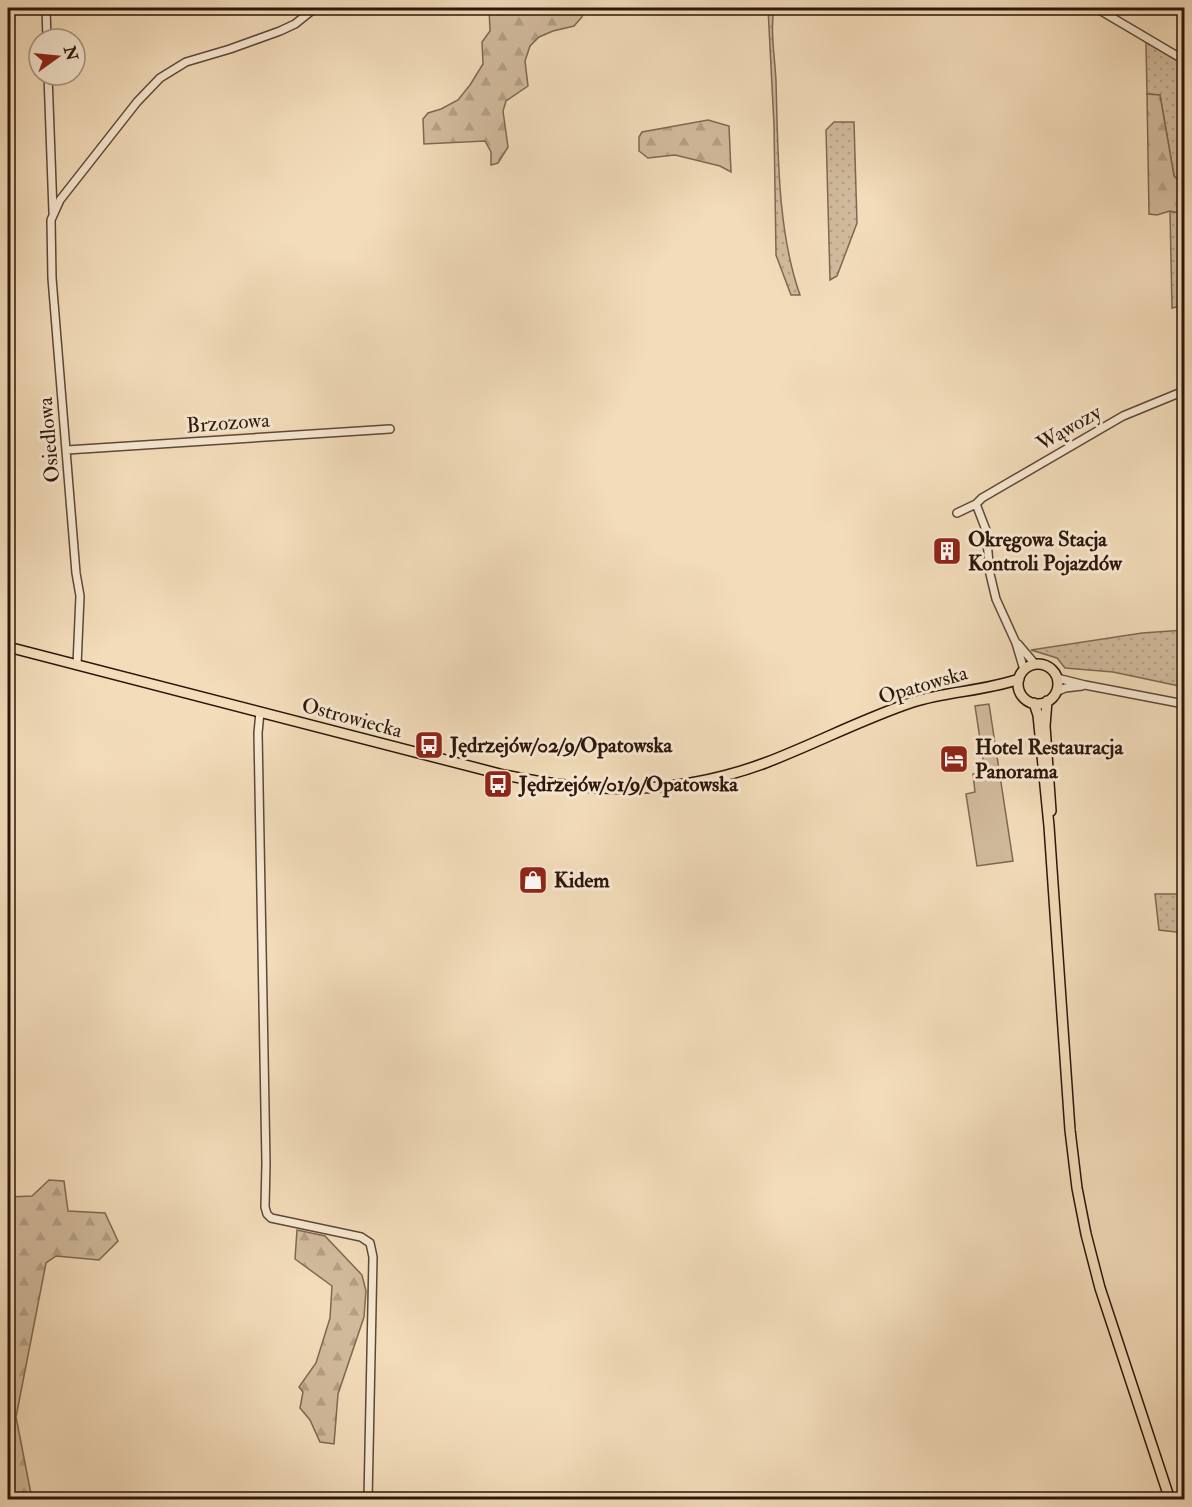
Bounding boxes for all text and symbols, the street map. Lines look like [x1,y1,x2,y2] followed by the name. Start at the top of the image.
[27,27,87,87] north arrow
[59,43,82,64] text: N
[32,396,66,484] street label: Osiedlowa
[1031,398,1107,458] street label: Wąwozy
[185,407,271,439] street label: Brzozowa
[968,526,1123,577] place label: Okręgowa Stacja Kontroli Pojazdów
[931,535,963,567] building icon: Okręgowa Stacja Kontroli Pojazdów
[875,659,971,711] street label: Opatowska
[299,692,406,744] street label: Ostrowiecka
[413,729,445,761] bus stop icon: Jędrzejów/02/9/Opatowska
[449,732,673,759] place label: Jędrzejów/02/9/Opatowska
[975,734,1124,785] place label: Hotel Restauracja Panorama
[938,743,970,775] hotel icon: Hotel Restauracja Panorama
[482,768,514,800] bus stop icon: Jędrzejów/01/9/Opatowska
[518,771,739,798] place label: Jędrzejów/01/9/Opatowska
[517,864,549,896] shop icon: Kidem
[554,867,610,894] place label: Kidem

